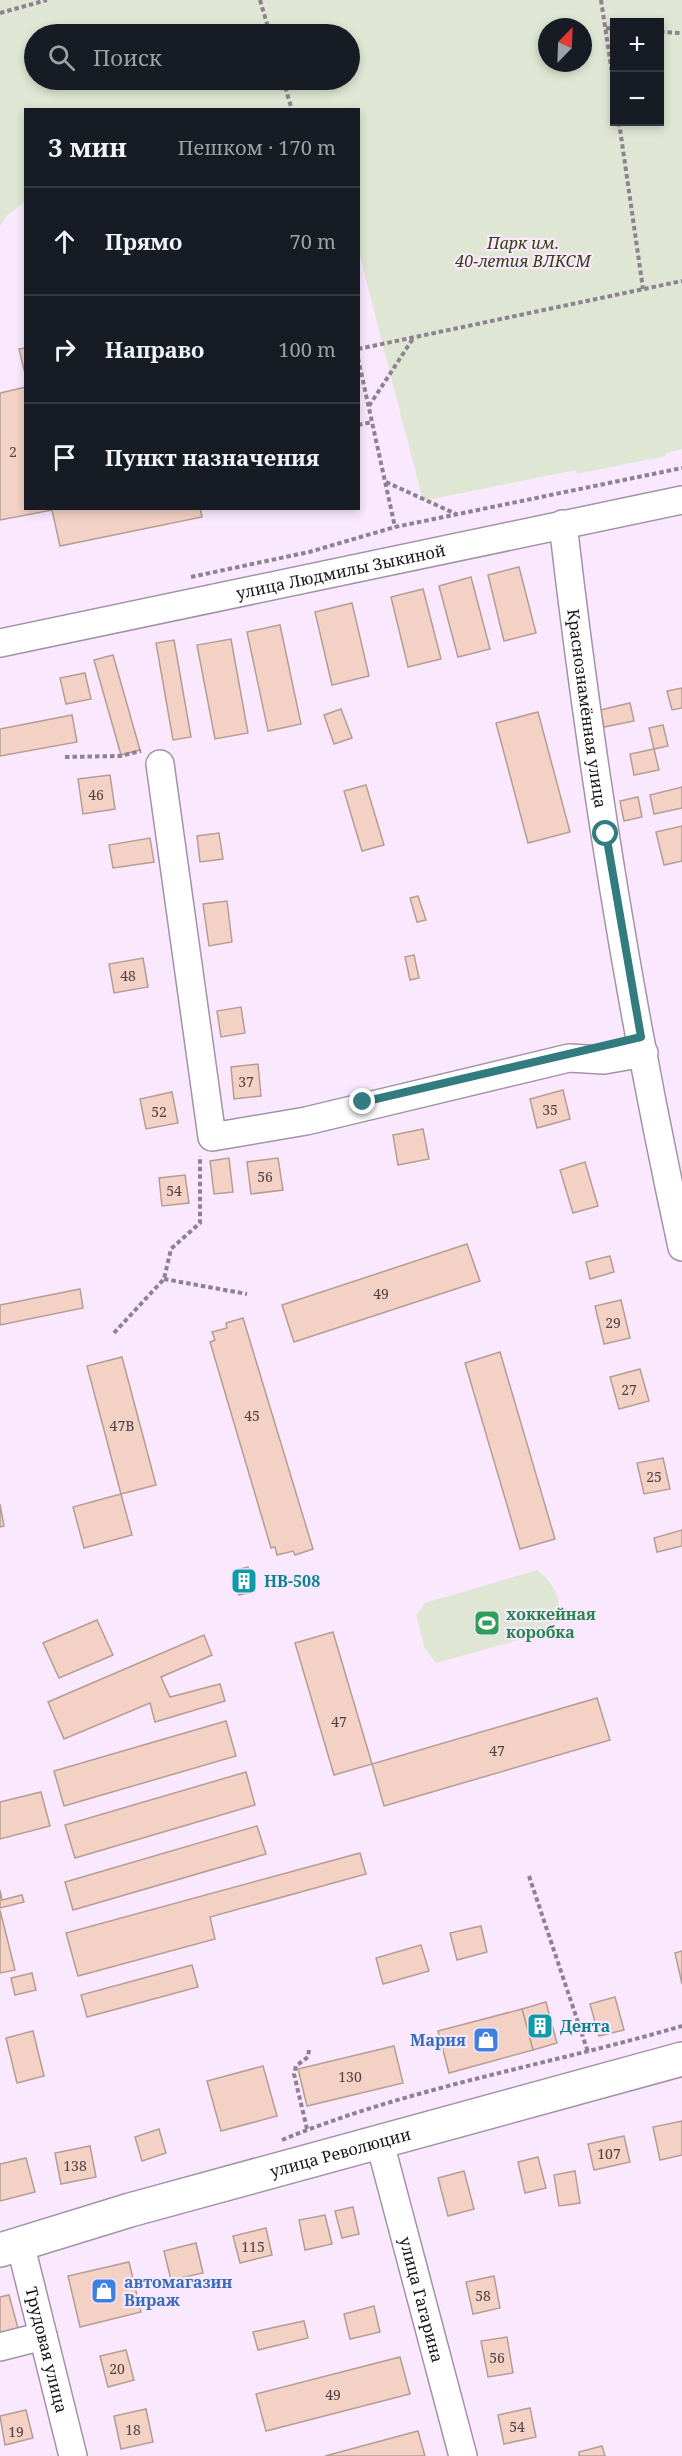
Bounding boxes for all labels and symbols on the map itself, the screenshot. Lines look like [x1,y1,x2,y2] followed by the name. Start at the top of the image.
[538,18,592,72] north arrow
[454,232,592,272] park label: Парк им. 40-летия ВЛКСМ
[9,442,17,461] house number: 2
[234,539,447,604] street label: улица Людмилы Зыкиной
[562,607,612,810] street label: Краснознамённая улица
[88,785,104,804] house number: 46
[592,820,618,846] route start
[120,966,136,985] house number: 48
[238,1072,254,1091] house number: 37
[349,1088,375,1114] route end
[542,1100,558,1119] house number: 35
[151,1102,167,1121] house number: 52
[257,1167,273,1186] house number: 56
[166,1181,182,1200] house number: 54
[373,1284,389,1303] house number: 49
[605,1313,621,1332] house number: 29
[621,1380,637,1399] house number: 27
[244,1406,260,1425] house number: 45
[110,1416,134,1435] house number: 47В
[646,1467,662,1486] house number: 25
[229,1566,259,1596] building icon: НВ-508
[264,1570,320,1592] place label: НВ-508
[506,1603,596,1643] place label: хоккейная коробка
[472,1608,502,1638] sports icon: хоккейная коробка
[331,1712,347,1731] house number: 47
[489,1741,505,1760] house number: 47
[525,2011,555,2041] building icon: Дента
[560,2015,610,2037] place label: Дента
[471,2025,501,2055] shop icon: Мария
[410,2029,466,2051] place label: Мария
[338,2067,362,2086] house number: 130
[267,2123,413,2182] street label: улица Революции
[597,2144,621,2163] house number: 107
[63,2156,87,2175] house number: 138
[394,2234,449,2365] street label: улица Гагарина
[241,2237,265,2256] house number: 115
[124,2271,232,2311] place label: автомагазин Вираж
[89,2276,119,2306] shop icon: автомагазин Вираж
[20,2284,73,2415] street label: Трудовая улица
[475,2286,491,2305] house number: 58
[489,2348,505,2367] house number: 56
[109,2359,125,2378] house number: 20
[325,2385,341,2404] house number: 49
[509,2417,525,2436] house number: 54
[125,2420,141,2439] house number: 18
[8,2422,24,2441] house number: 19

